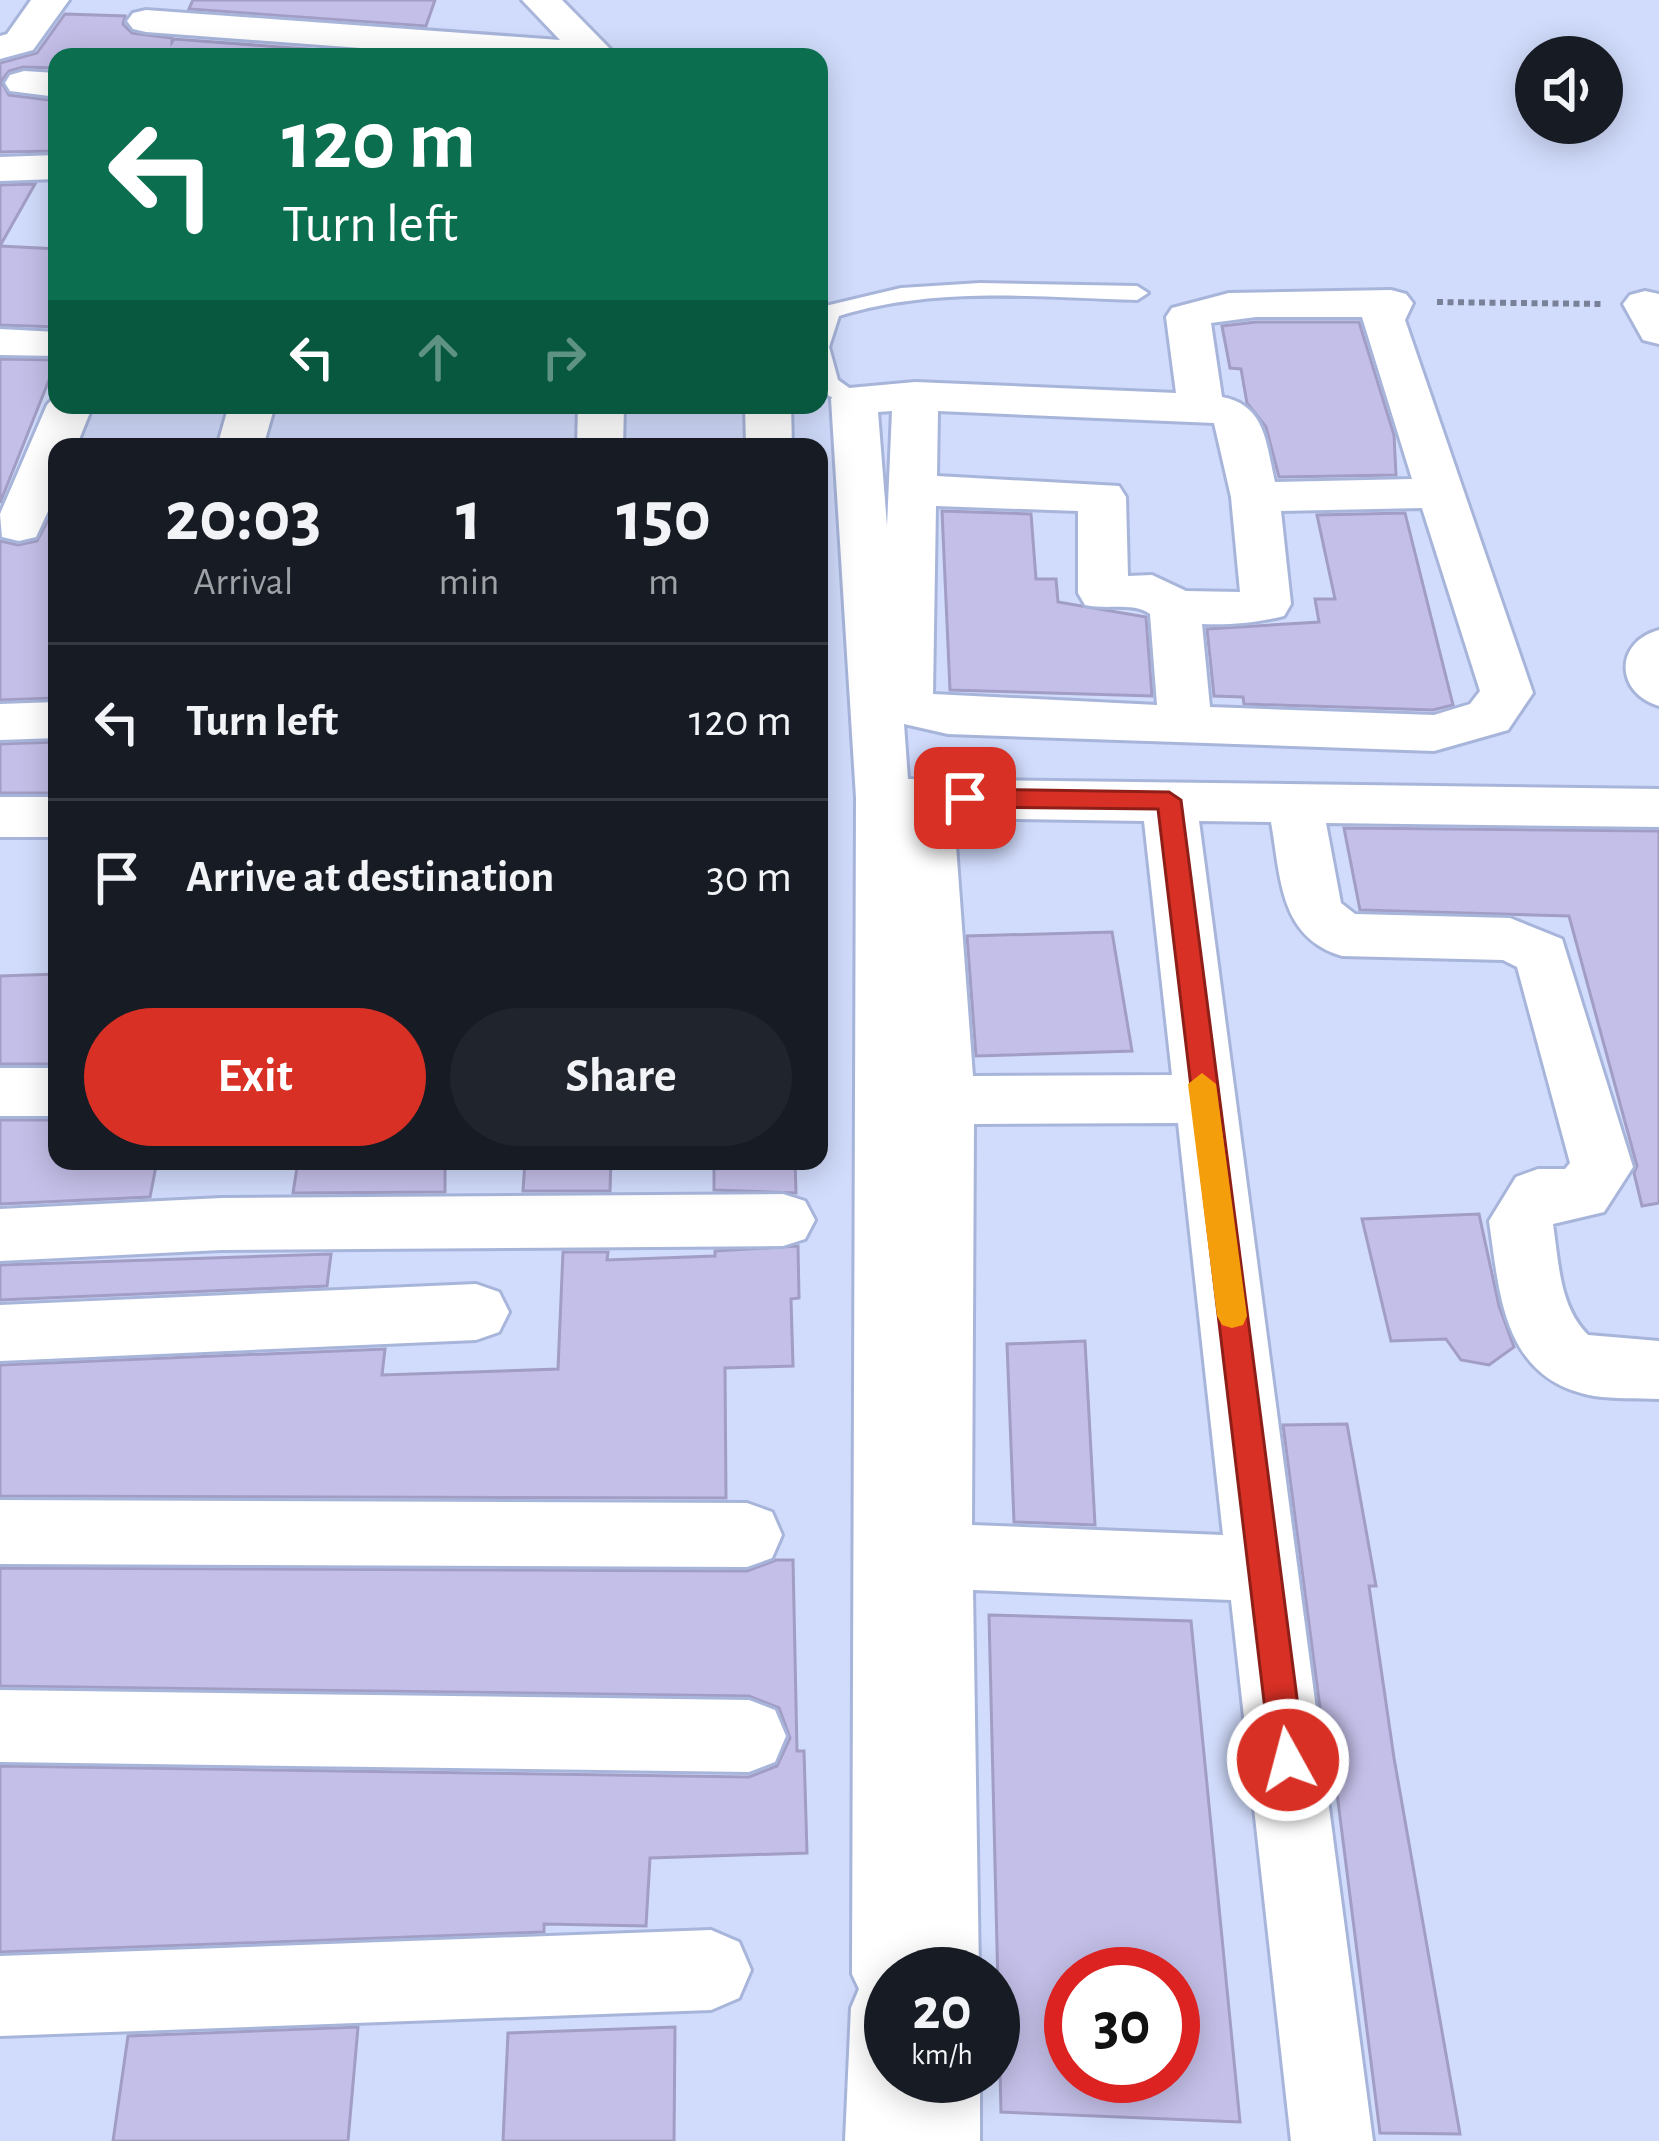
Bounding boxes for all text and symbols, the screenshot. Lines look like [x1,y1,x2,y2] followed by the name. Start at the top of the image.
[1515,36,1623,144] map controls
[1515,36,1623,144] button: sound
[84,96,240,252] icon: left
[282,100,476,184] text: 120 m
[282,198,458,252] text: Turn left
[279,324,345,390] icon: left
[405,324,471,390] icon: ahead
[531,324,597,390] icon: right
[165,481,322,553] text: 20:03
[456,481,482,553] text: 1
[616,481,711,553] text: 150
[193,563,293,602] text: Arrival
[439,563,499,602] text: min
[648,563,679,602] text: m
[84,689,150,755] icon: left
[186,699,338,744] text: Turn left
[689,699,792,744] text: 120 m
[914,747,1016,849] pin
[932,765,998,831] icon: arrive
[84,845,150,911] icon: arrive
[186,855,554,900] text: Arrive at destination
[706,855,792,900] text: 30 m
[84,1008,426,1146] button: Exit
[450,1008,792,1146] button: Share
[1225,1697,1351,1823] position arrow
[1044,1947,1200,2103] speed limit sign: 30
[912,1980,972,2040] text: 20
[911,2040,973,2070] text: km/h

